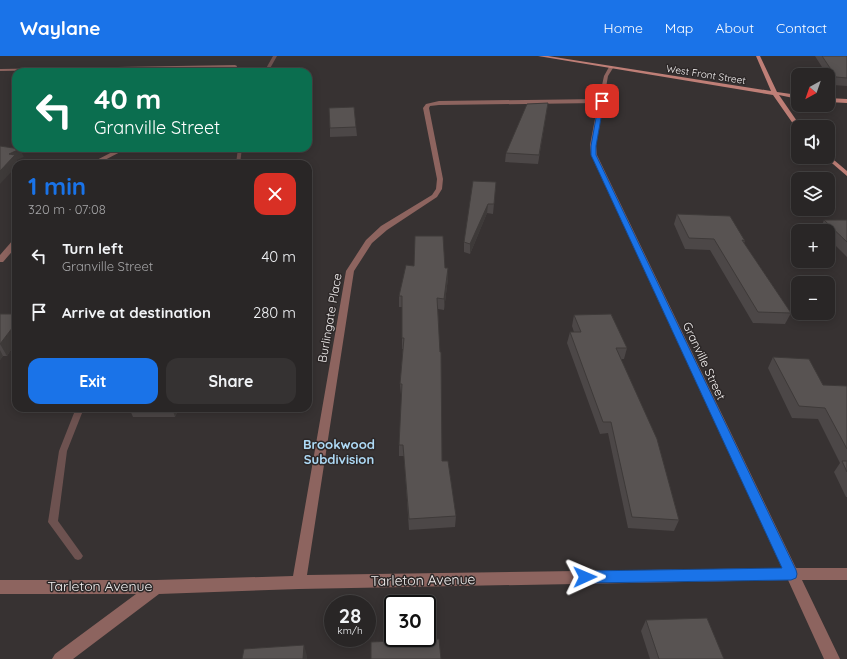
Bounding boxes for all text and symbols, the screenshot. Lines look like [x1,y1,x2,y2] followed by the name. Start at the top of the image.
[20,16,100,40] text: Waylane
[604,19,643,37] text: Home
[665,19,693,37] text: Map
[715,19,754,37] text: About
[776,19,827,37] text: Contact
[665,62,747,87] street label: West Front Street
[791,68,835,112] north arrow
[791,68,835,320] map controls
[94,81,161,116] text: 40 m
[28,84,80,136] icon: left
[585,84,619,118] pin
[591,90,613,112] icon: arrive
[94,116,220,139] text: Granville Street
[791,120,835,164] button: sound
[28,171,86,201] text: 1 min
[791,172,835,216] button: layers
[254,173,296,215] button: close
[28,201,106,217] text: 320 m · 07:08
[791,224,835,268] button: +
[62,239,124,258] text: Turn left
[28,245,50,267] icon: left
[261,247,296,266] text: 40 m
[62,258,153,274] text: Granville Street
[314,272,345,364] street label: Burlingate Place
[791,276,835,320] button: −
[28,301,50,323] icon: arrive
[62,303,211,322] text: Arrive at destination
[253,303,296,322] text: 280 m
[680,319,729,402] street label: Granville Street
[28,358,158,404] button: Exit
[166,358,296,404] button: Share
[303,436,375,467] district label: Brookwood Subdivision
[564,556,606,598] position arrow
[370,570,476,590] street label: Tarleton Avenue
[48,577,153,595] street label: Tarleton Avenue
[384,595,436,647] speed limit sign: 30
[339,603,361,628] text: 28
[337,624,363,637] text: km/h

